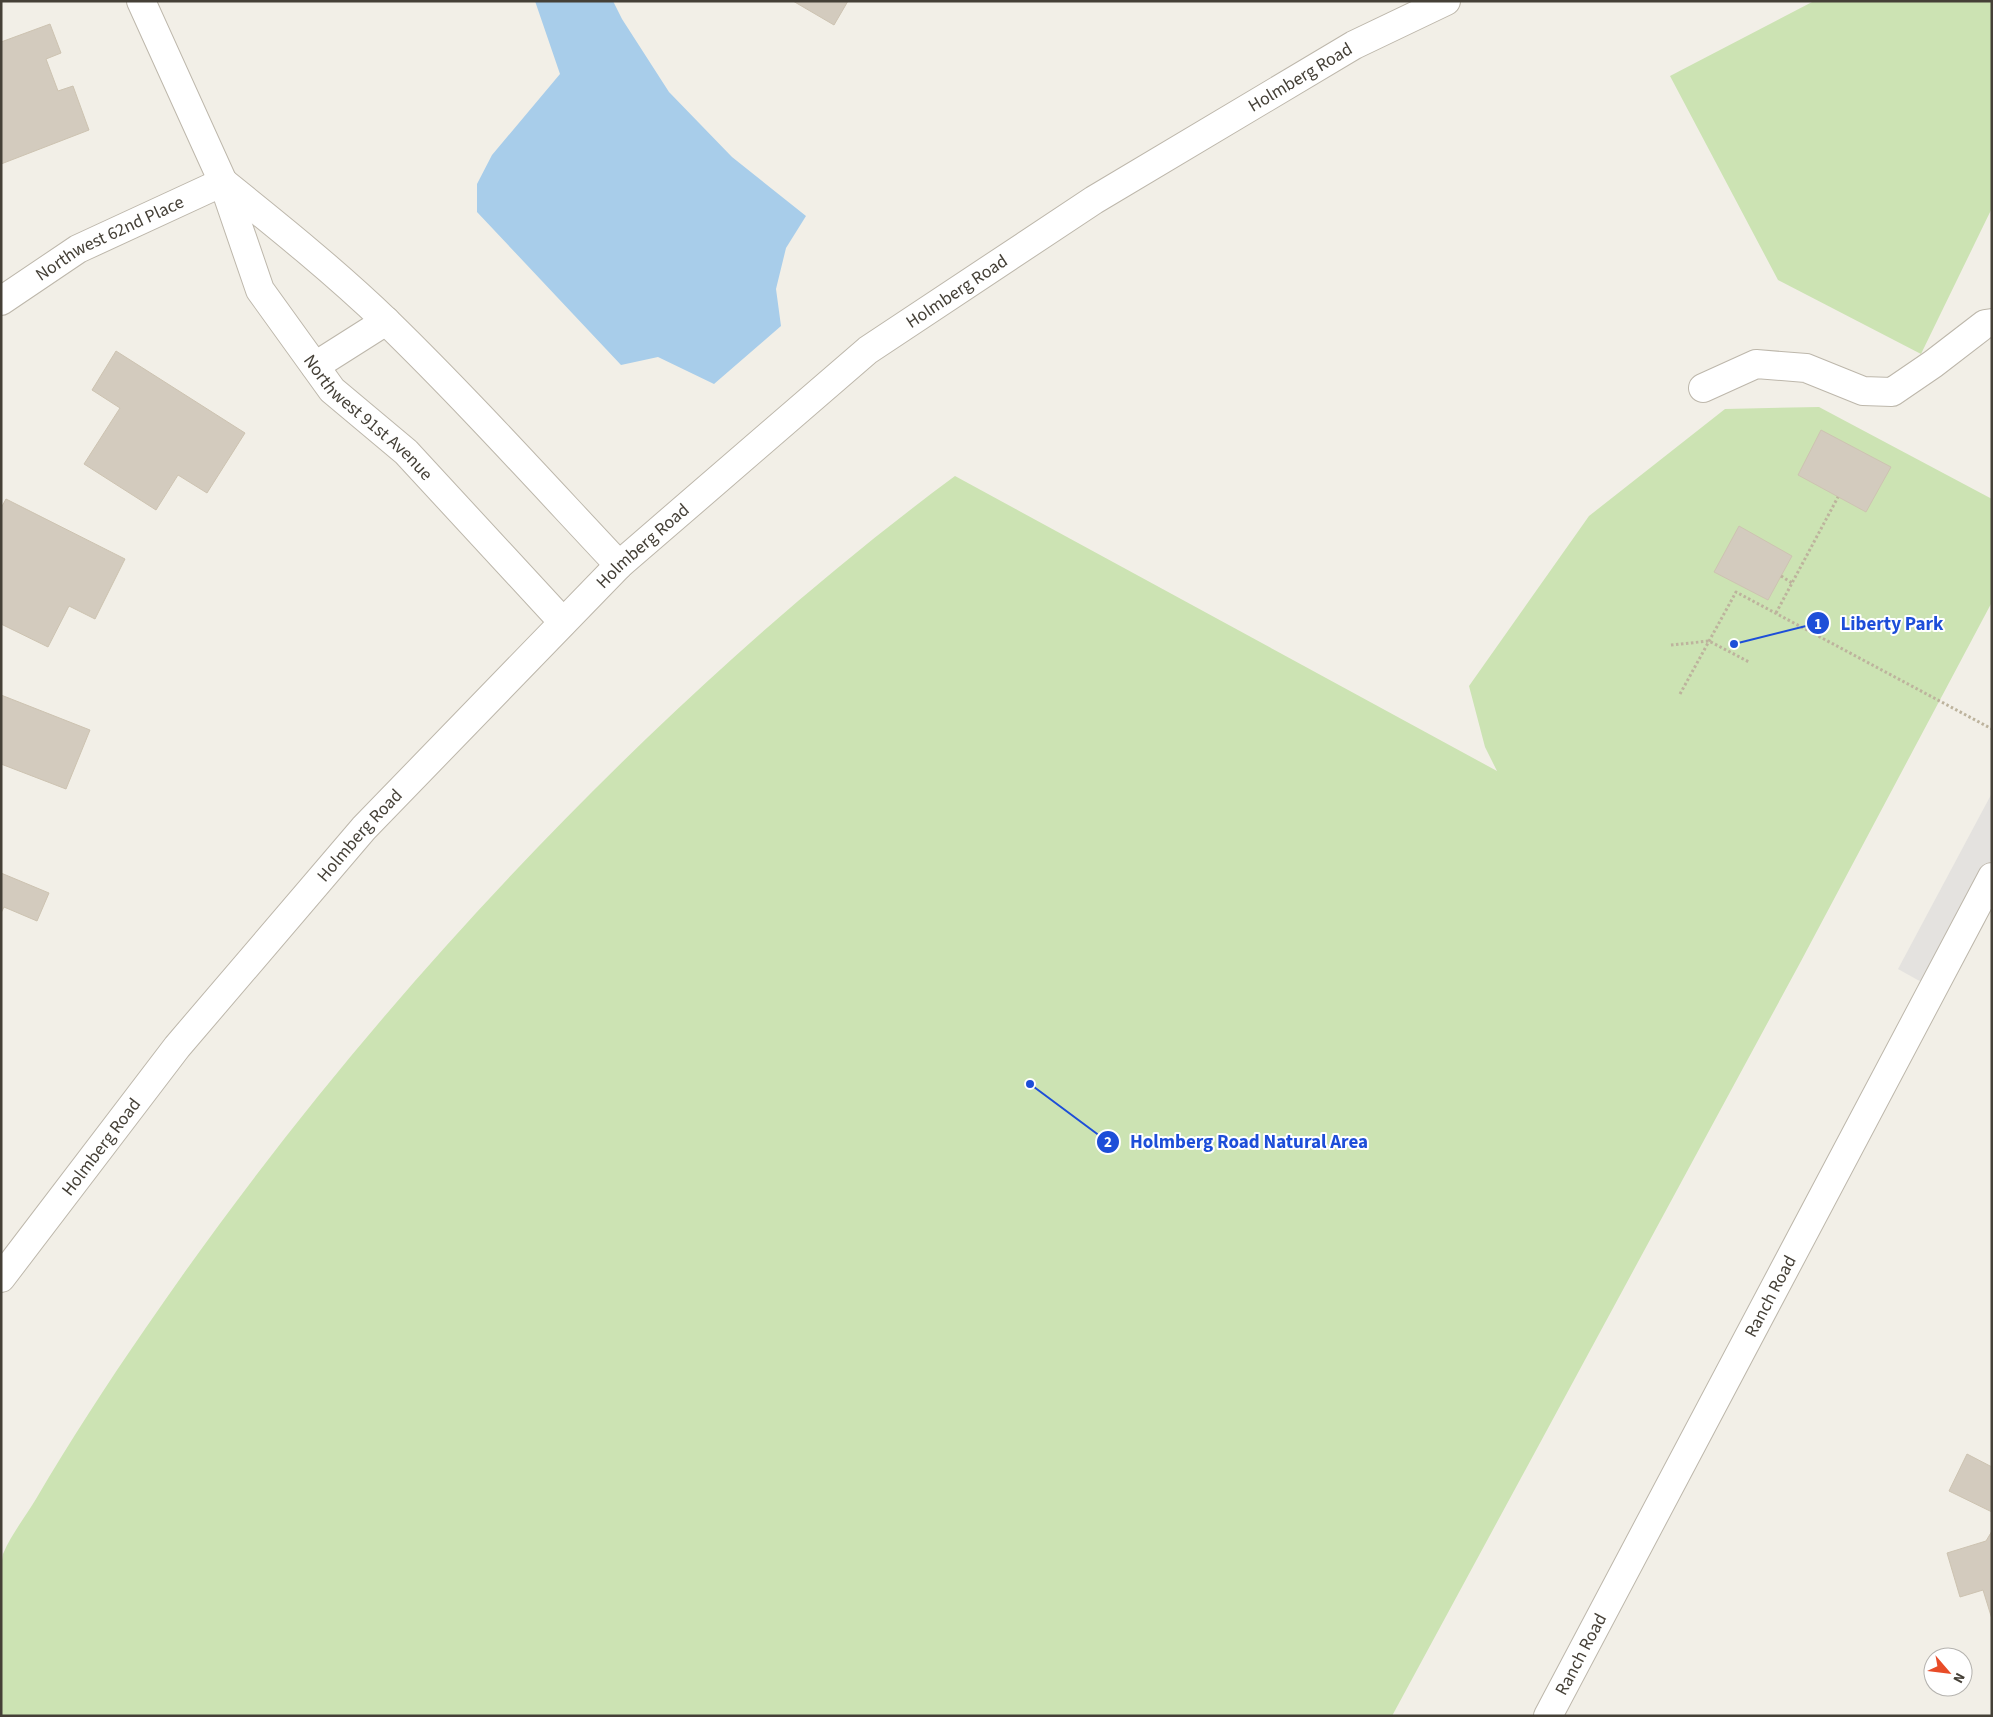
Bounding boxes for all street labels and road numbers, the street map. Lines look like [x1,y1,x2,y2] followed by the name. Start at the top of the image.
[1244,37,1357,118] street label: Holmberg Road
[31,190,188,287] street label: Northwest 62nd Place
[901,249,1013,334] street label: Holmberg Road
[297,349,438,486] street label: Northwest 91st Avenue
[591,498,695,594] street label: Holmberg Road
[311,784,408,887] street label: Holmberg Road
[56,1093,147,1201] street label: Holmberg Road
[1739,1251,1803,1342] street label: Ranch Road
[1549,1609,1613,1700] street label: Ranch Road

